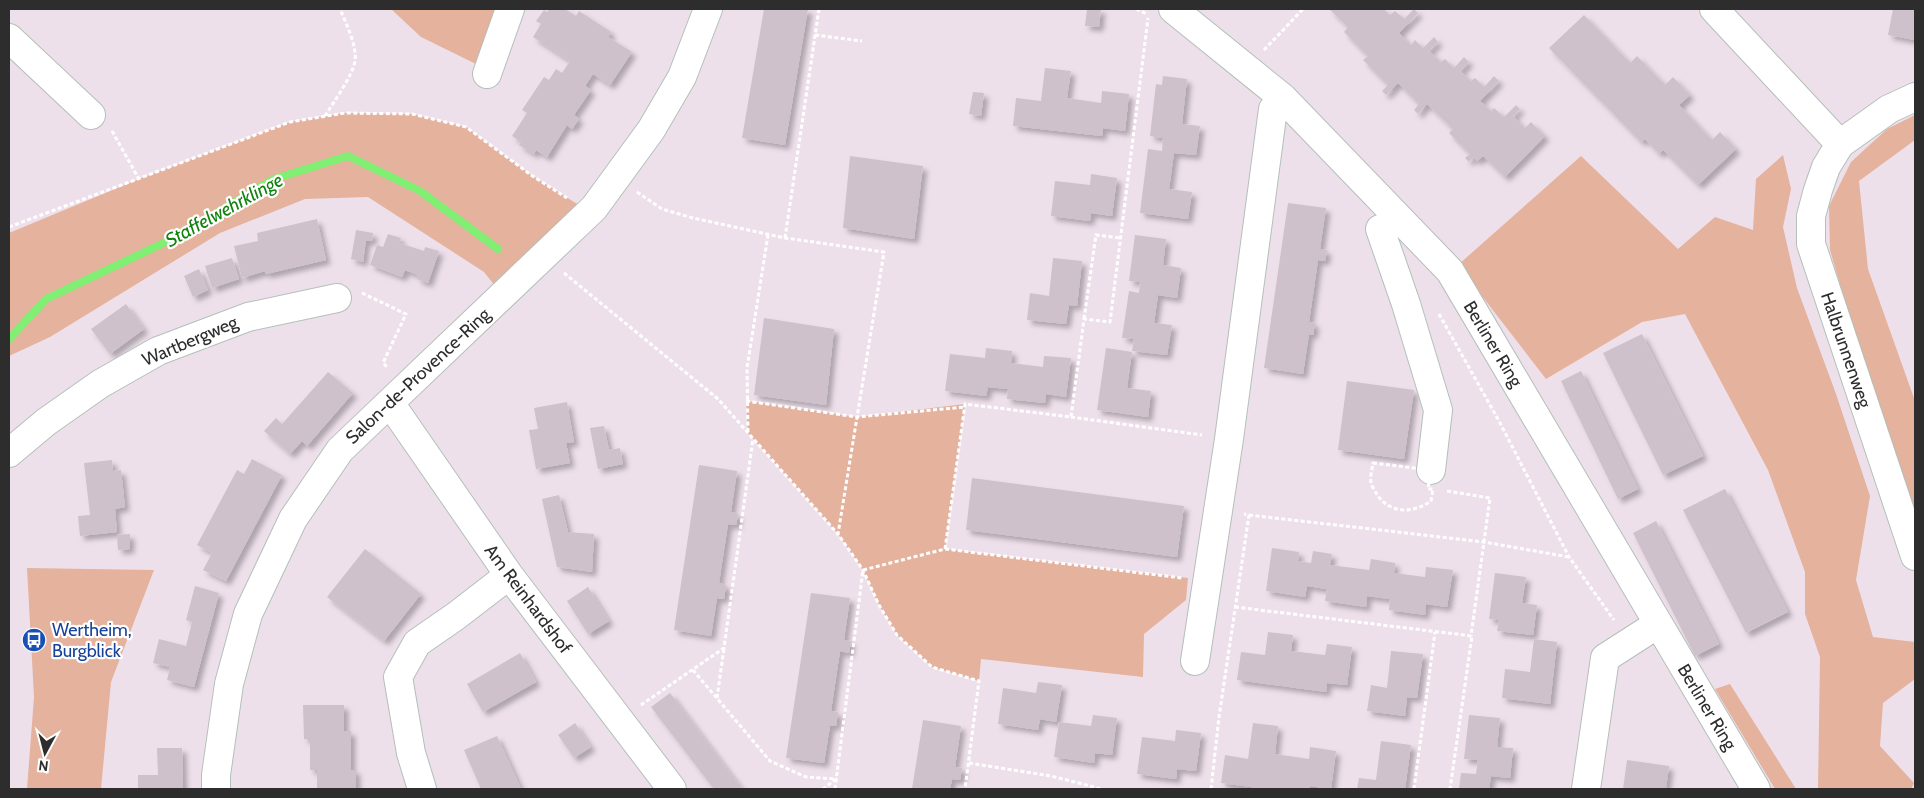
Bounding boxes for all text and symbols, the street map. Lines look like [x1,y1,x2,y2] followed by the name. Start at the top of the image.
[161,168,287,252] water label: Staffelwehrklinge
[1816,289,1876,412] street label: Halbrunnenweg
[1459,297,1528,392] street label: Berliner Ring
[341,303,496,449] street label: Salon-de-Provence-Ring
[139,311,242,371] street label: Wartbergweg
[480,540,576,658] street label: Am Reinhardshof
[52,619,132,662] place label: Wertheim, Burgblick
[21,627,47,653] bus stop icon: Wertheim, Burgblick
[1673,660,1742,755] street label: Berliner Ring
[20,728,70,778] north arrow
[37,756,49,775] text: N

